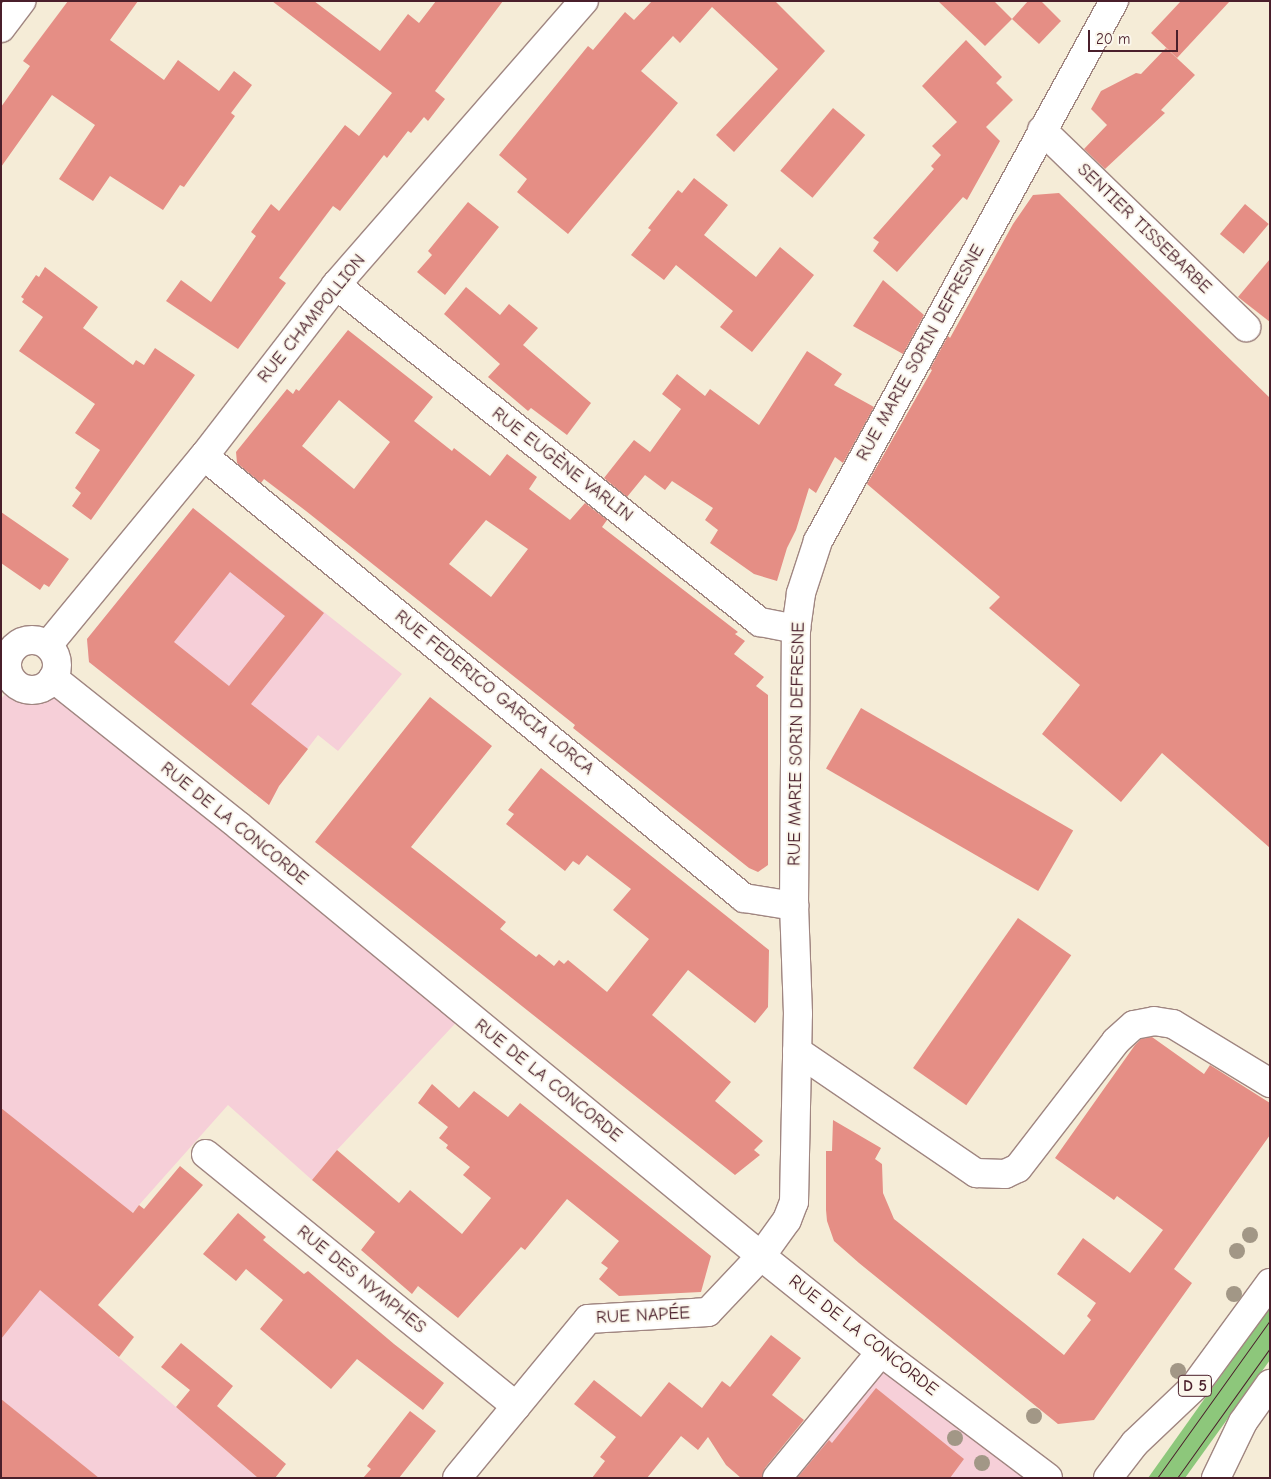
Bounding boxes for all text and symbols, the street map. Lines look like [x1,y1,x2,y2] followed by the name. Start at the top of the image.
[1091,20,1181,52] scale bar
[1096,30,1130,48] text: 20 m
[1072,159,1216,299] street label: SENTIER TISSEBARBE
[852,241,990,465] street label: RUE MARIE SORIN DEFRESNE
[253,250,371,388] street label: RUE CHAMPOLLION
[487,403,637,527] street label: RUE EUGÈNE VARLIN
[390,606,598,780] street label: RUE FEDERICO GARCIA LORCA
[784,622,810,866] street label: RUE MARIE SORIN DEFRESNE
[156,758,312,890] street label: RUE DE LA CONCORDE
[470,1015,626,1147] street label: RUE DE LA CONCORDE
[292,1221,430,1339] street label: RUE DES NYMPHES
[784,1271,942,1401] street label: RUE DE LA CONCORDE
[595,1303,691,1329] street label: RUE NAPÉE
[1178,1372,1212,1400] road number: D 5

